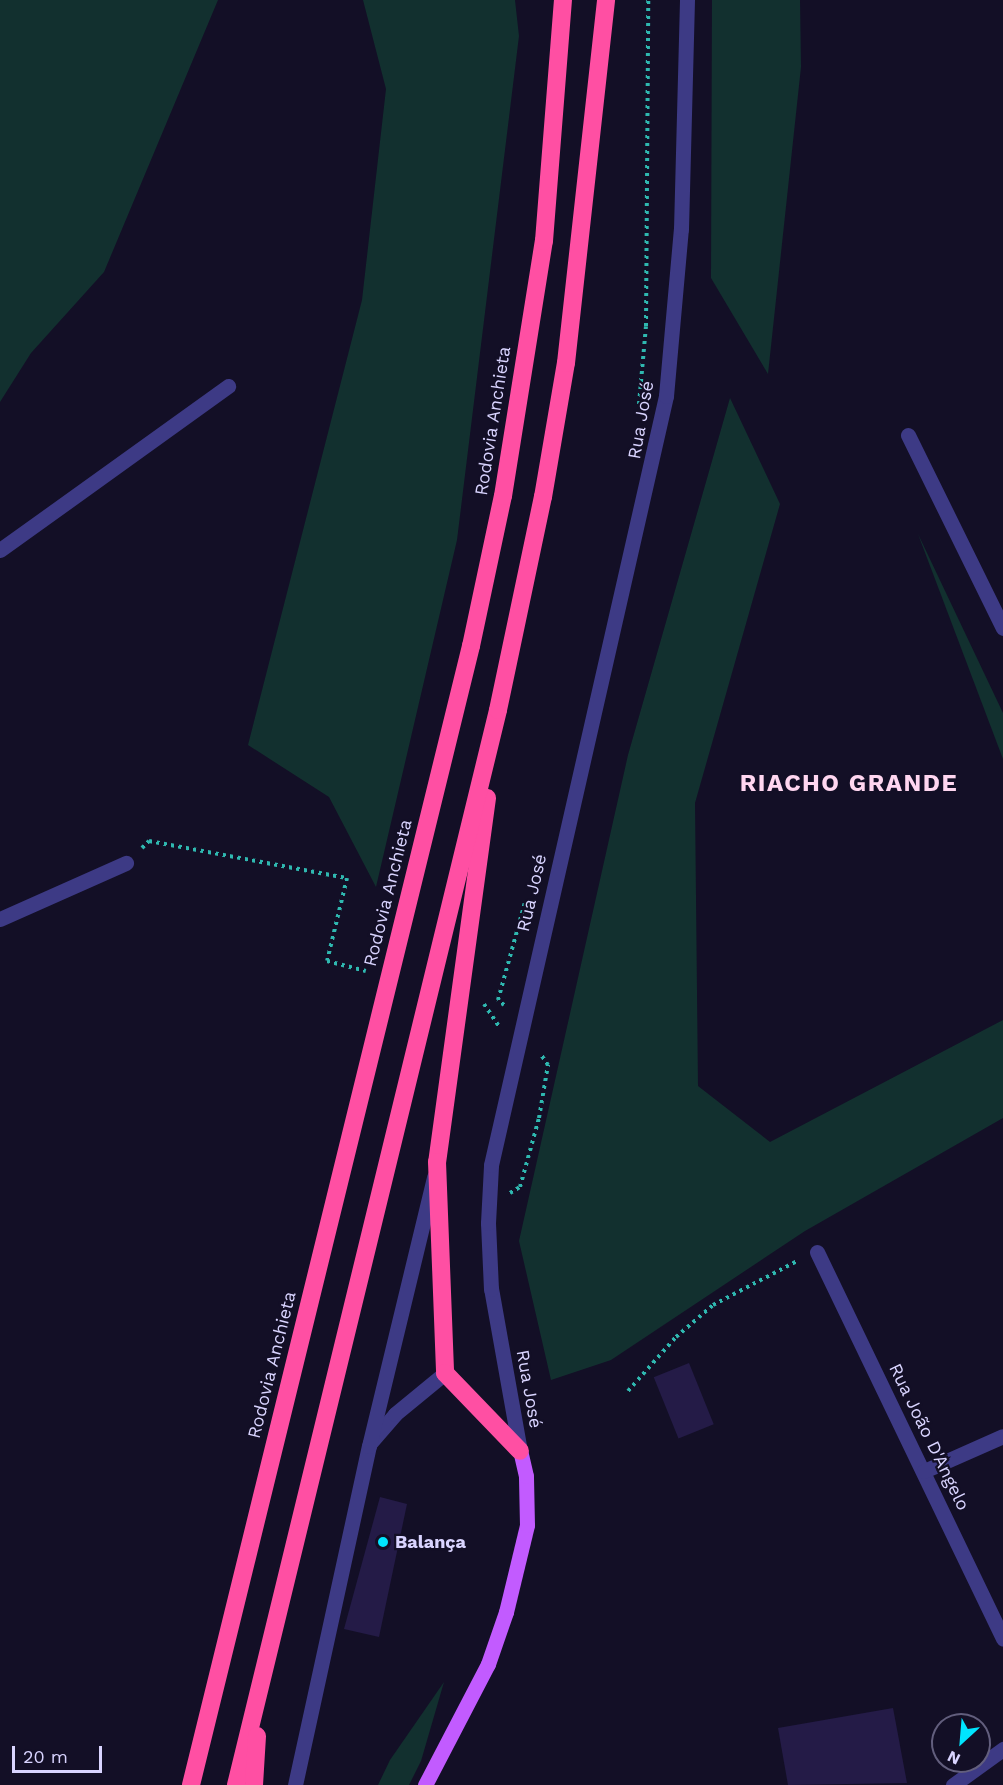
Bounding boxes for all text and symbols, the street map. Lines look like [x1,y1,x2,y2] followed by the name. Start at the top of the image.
[470,344,516,498] street label: Rodovia Anchieta
[623,379,659,461] street label: Rua José
[740,770,958,798] district label: RIACHO GRANDE
[359,817,417,969] street label: Rodovia Anchieta
[512,852,552,934] street label: Rua José
[243,1289,301,1441] street label: Rodovia Anchieta
[511,1348,547,1430] street label: Rua José
[884,1360,974,1514] street label: Rua João D'Angelo
[395,1531,466,1553] place label: Balança
[376,1535,390,1549] marker: Balança
[931,1713,991,1773] north arrow
[15,1734,105,1772] scale bar
[23,1746,68,1767] text: 20 m
[944,1747,963,1769] text: N

